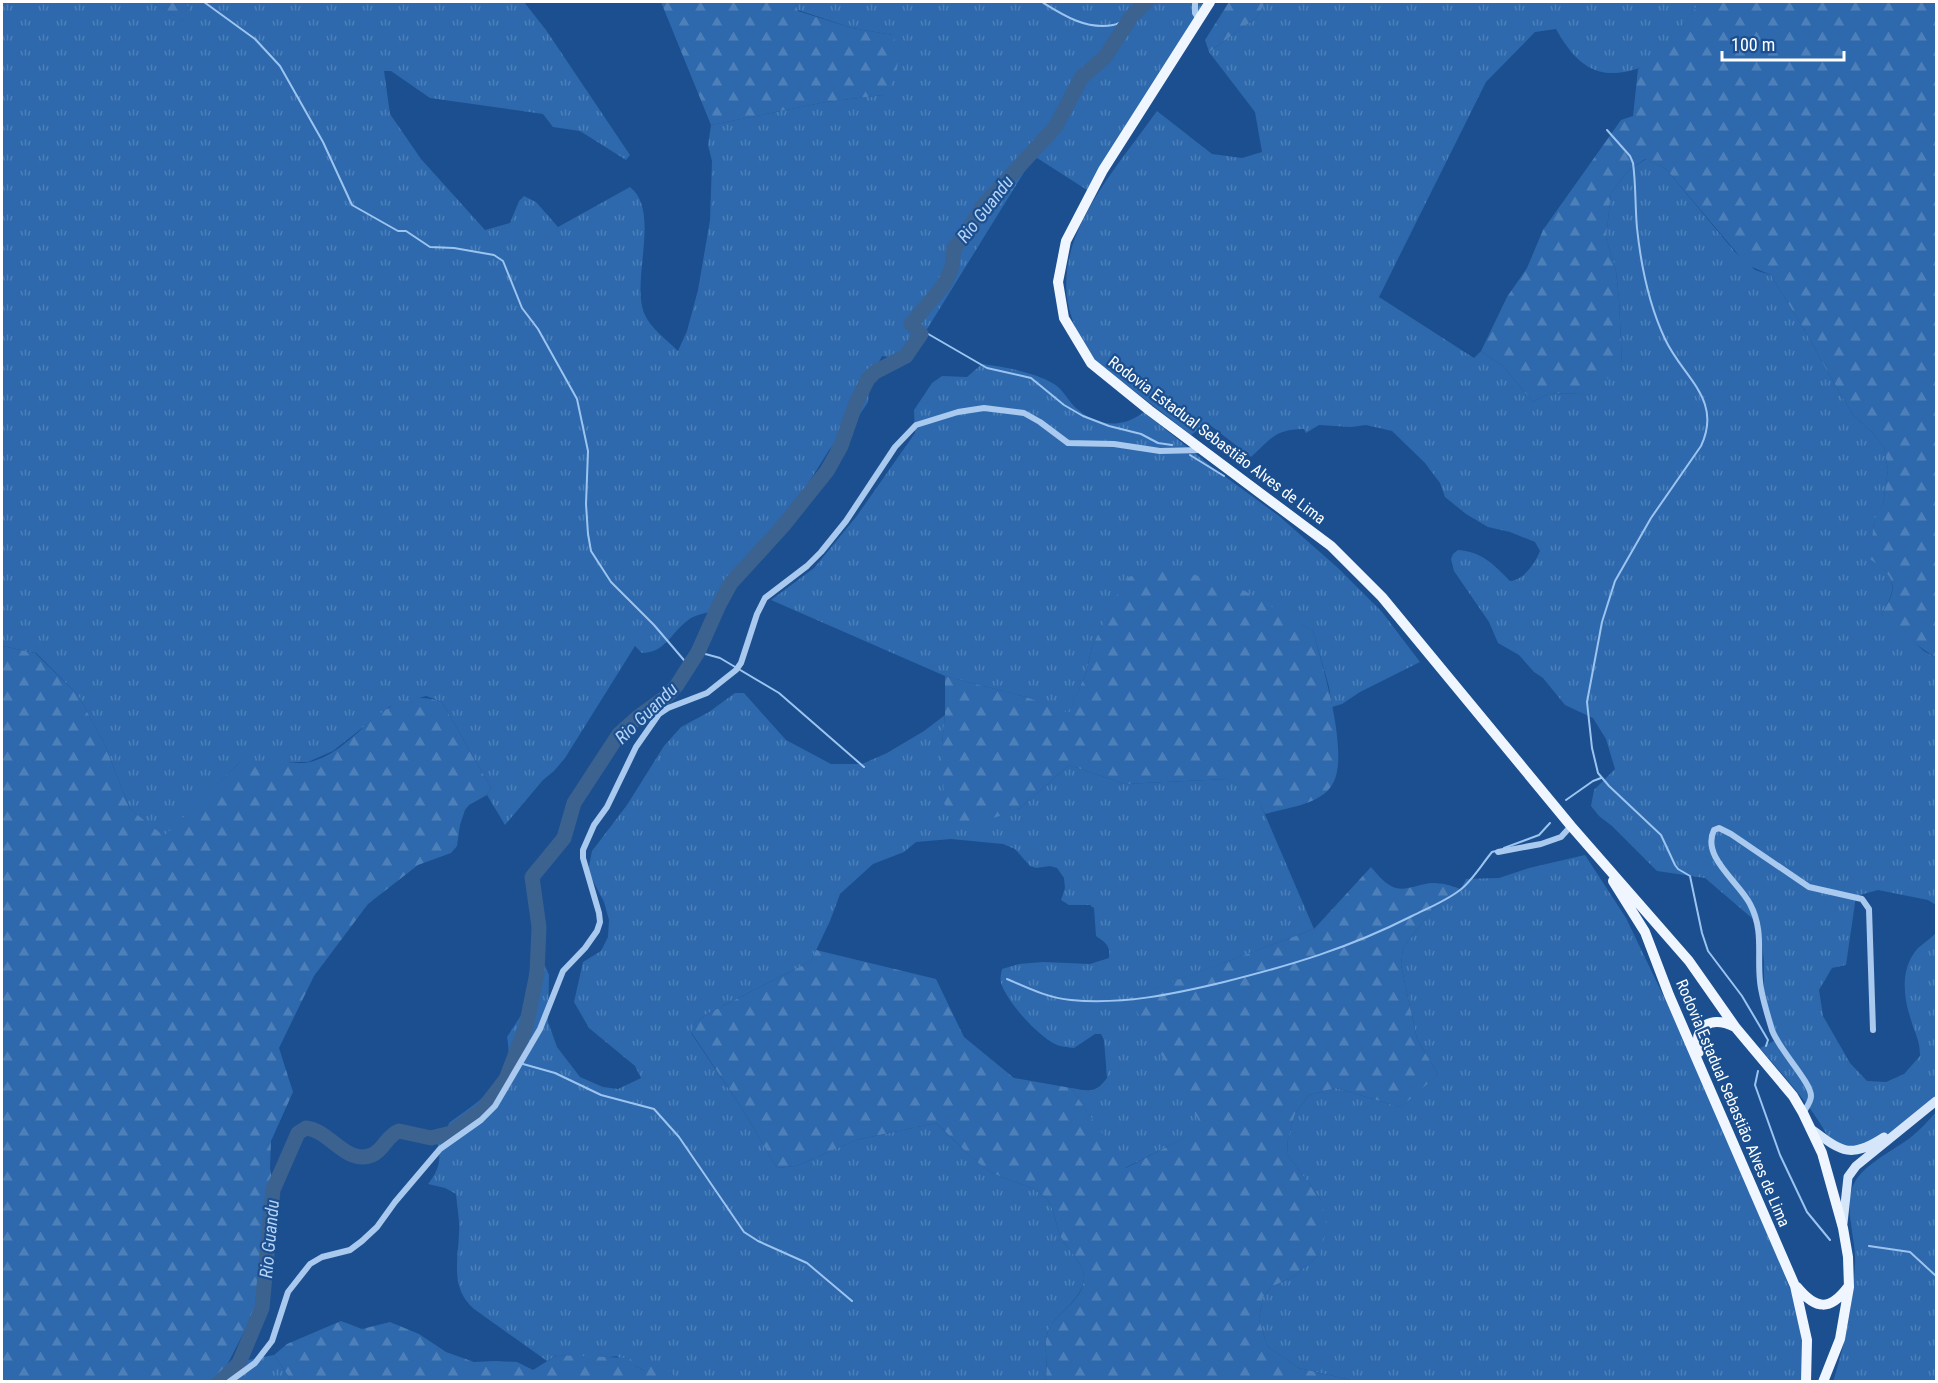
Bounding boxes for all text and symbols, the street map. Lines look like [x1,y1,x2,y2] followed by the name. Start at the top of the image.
[1722,24,1844,62] scale bar
[1731,34,1775,55] text: 100 m
[952,171,1018,247] water label: Rio Guandu
[1105,352,1329,528] street label: Rodovia Estadual Sebastião Alves de Lima
[610,678,682,748] water label: Rio Guandu
[1672,976,1794,1230] street label: Rodovia Estadual Sebastião Alves de Lima
[255,1198,283,1279] water label: Rio Guandu

